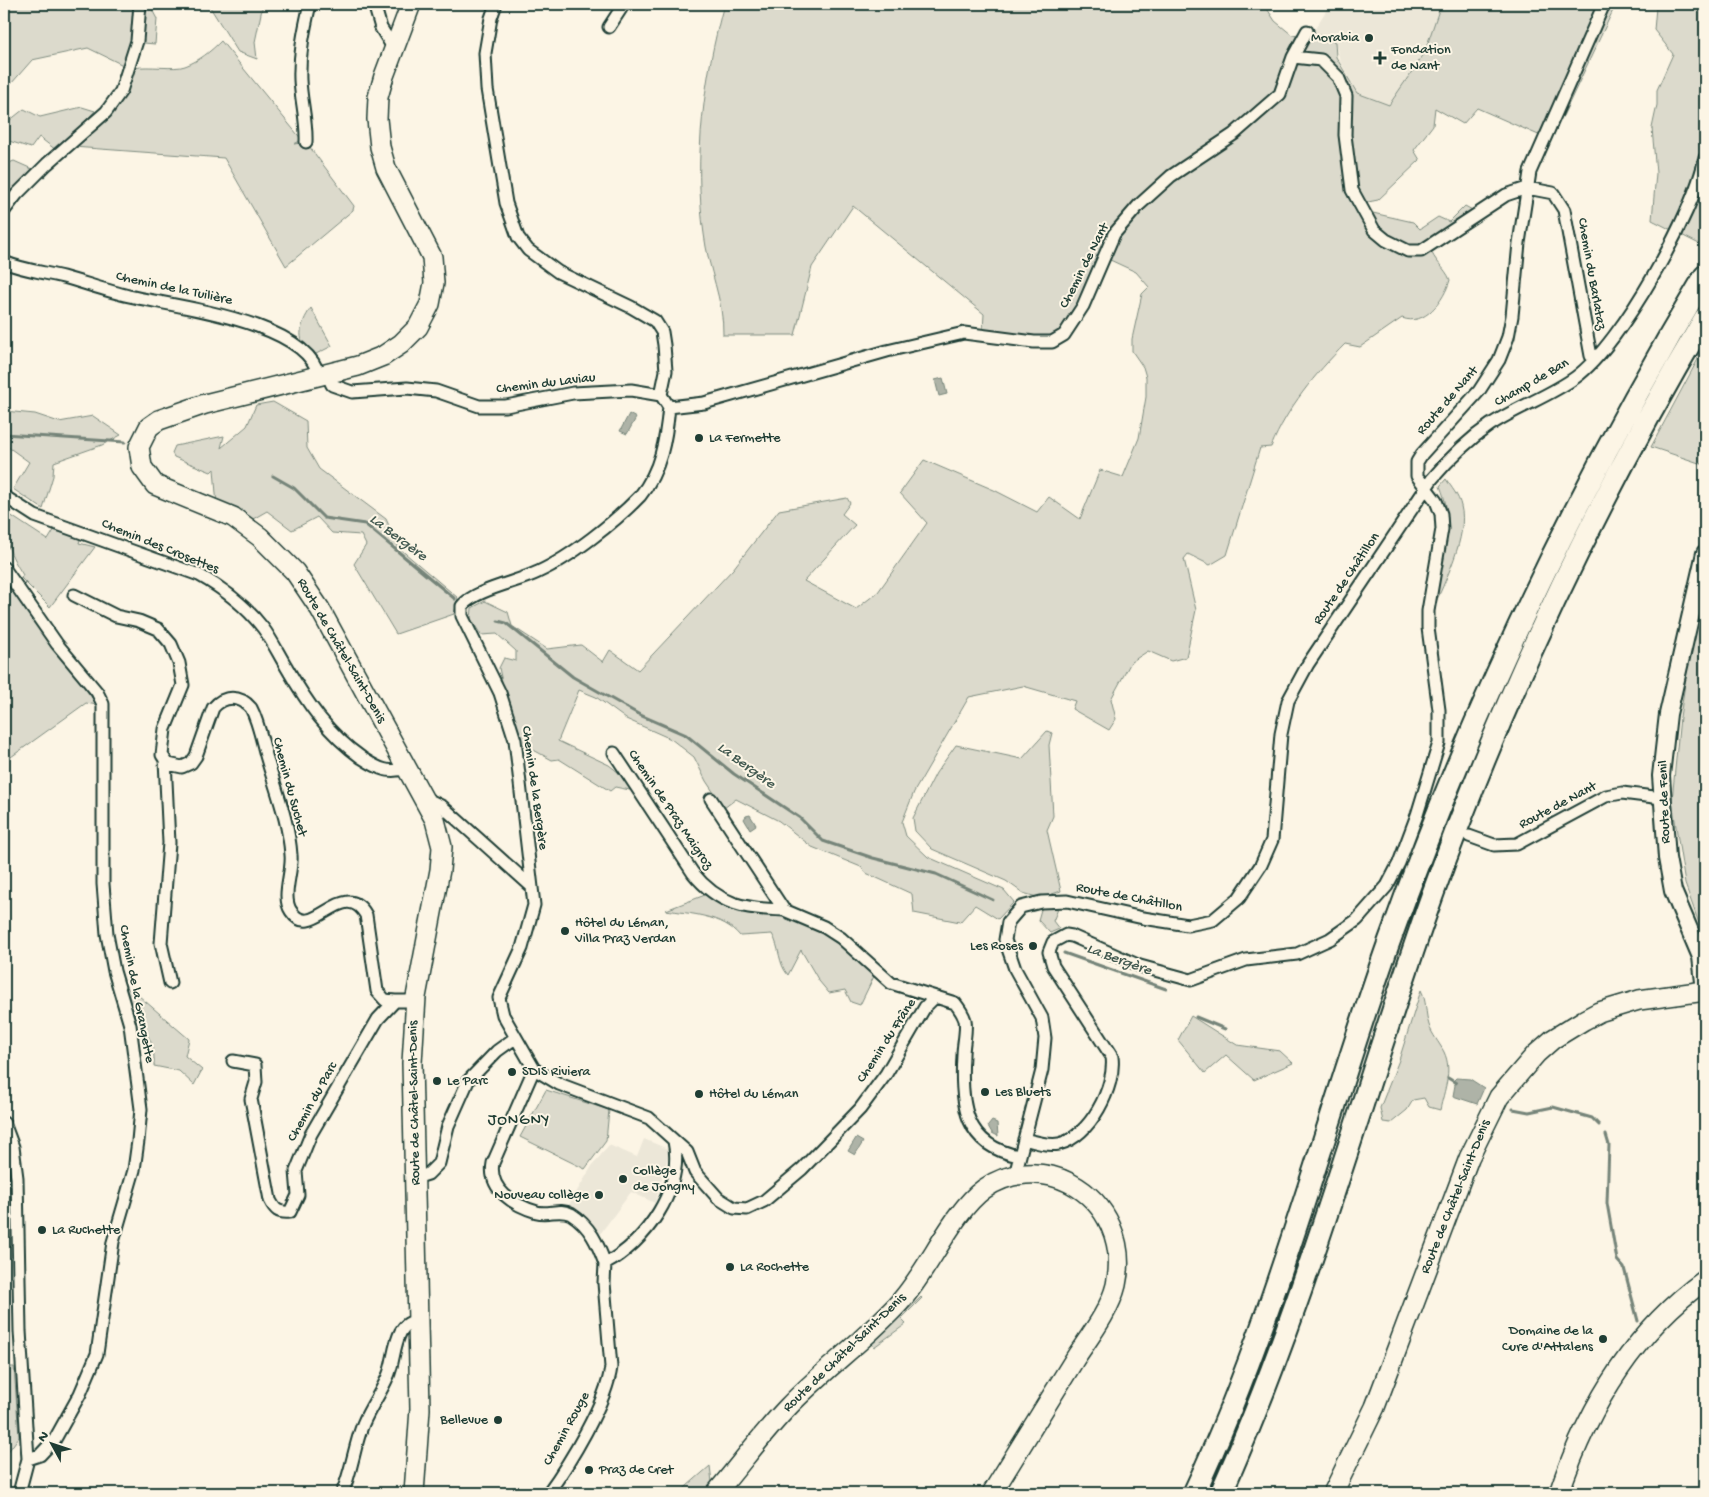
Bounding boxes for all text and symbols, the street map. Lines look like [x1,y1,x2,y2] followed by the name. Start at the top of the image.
[1311,30,1360,47] place label: Morabia
[1363,32,1375,44] marker: Morabia
[1390,42,1451,75] place label: Fondation de Nant
[1373,51,1387,65] marker: Fondation de Nant
[1573,217,1609,332] street label: Chemin du Barlataz
[1056,219,1114,311] street label: Chemin de Nant
[114,268,235,310] street label: Chemin de la Tuilière
[1492,355,1573,411] street label: Champ de Ban
[1414,362,1483,439] street label: Route de Nant
[495,369,597,399] street label: Chemin du Laviau
[709,430,781,447] place label: La Fermette
[693,432,705,444] marker: La Fermette
[366,511,431,566] water label: La Bergère
[99,516,222,579] street label: Chemin des Crosettes
[1310,529,1384,628] street label: Route de Châtillon
[292,575,390,727] street label: Route de Châtel-Saint-Denis
[517,725,551,852] street label: Chemin de la Bergère
[268,736,311,840] street label: Chemin du Suchet
[713,739,780,794] water label: La Bergère
[624,747,717,874] street label: Chemin de Praz Maigroz
[1655,760,1675,844] street label: Route de Fenil
[1516,778,1601,834] street label: Route de Nant
[1074,879,1184,917] street label: Route de Châtillon
[574,915,676,948] place label: Hôtel du Léman, Villa Praz Verdan
[114,924,158,1065] street label: Chemin de la Grangette
[559,925,571,937] marker: Hôtel du Léman, Villa Praz Verdan
[970,938,1024,955] place label: Les Roses
[1027,940,1039,952] marker: Les Roses
[1084,940,1155,980] water label: La Bergère
[853,995,921,1086] street label: Chemin du Frâne
[405,1020,425,1186] street label: Route de Châtel-Saint-Denis
[284,1058,343,1145] street label: Chemin du Parc
[522,1064,592,1081] place label: SDIS Riviera
[506,1066,518,1078] marker: SDIS Riviera
[447,1073,489,1090] place label: Le Parc
[431,1075,443,1087] marker: Le Parc
[995,1084,1052,1101] place label: Les Bluets
[709,1086,799,1103] place label: Hôtel du Léman
[979,1086,991,1098] marker: Les Bluets
[693,1088,705,1100] marker: Hôtel du Léman
[488,1112,550,1131] district label: JONGNY
[1417,1117,1495,1277] street label: Route de Châtel-Saint-Denis
[633,1163,695,1196] place label: Collège de Jongny
[617,1173,629,1185] marker: Collège de Jongny
[494,1187,590,1204] place label: Nouveau collège
[593,1189,605,1201] marker: Nouveau collège
[52,1222,121,1239] place label: La Ruchette
[36,1224,48,1236] marker: La Ruchette
[740,1259,810,1276] place label: La Rochette
[724,1261,736,1273] marker: La Rochette
[780,1289,911,1416] street label: Route de Châtel-Saint-Denis
[1502,1323,1594,1356] place label: Domaine de la Cure d'Attalens
[1597,1333,1609,1345] marker: Domaine de la Cure d'Attalens
[540,1389,595,1469] street label: Chemin Rouge
[439,1412,489,1429] place label: Bellevue
[492,1414,504,1426] marker: Bellevue
[28,1420,78,1470] north arrow
[35,1428,53,1446] text: N
[598,1462,674,1479] place label: Praz de Cret
[583,1464,595,1476] marker: Praz de Cret

